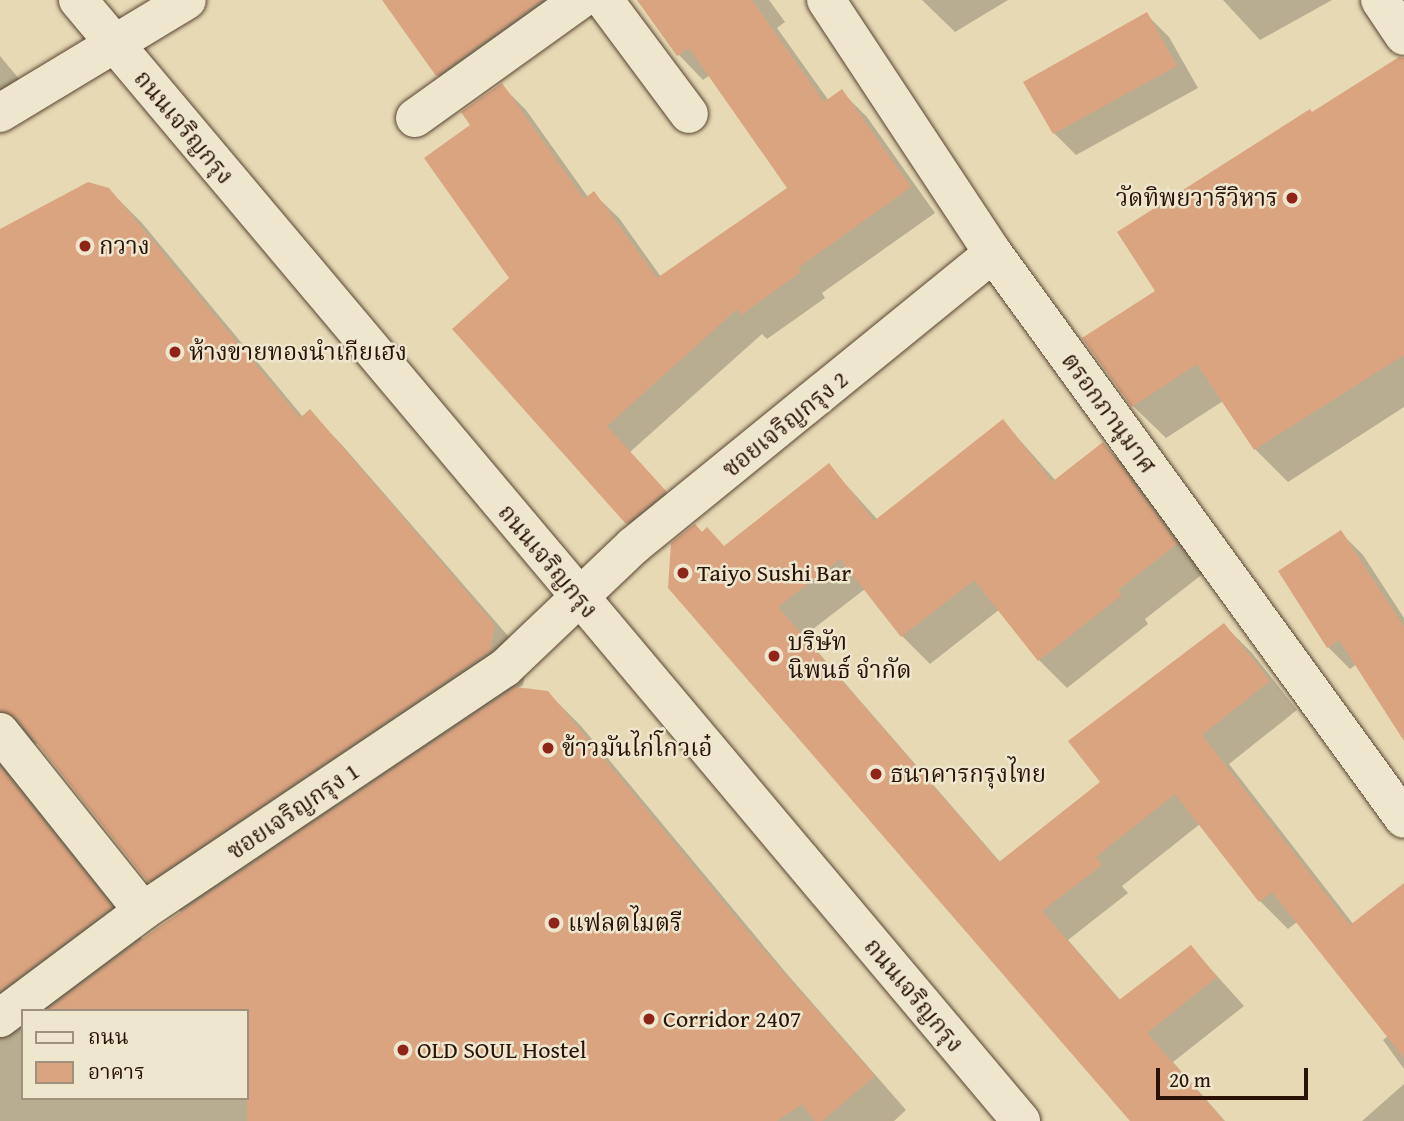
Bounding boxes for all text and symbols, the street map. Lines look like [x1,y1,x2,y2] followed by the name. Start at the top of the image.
[128,64,240,190] street label: ถนนเจริญกรุง
[1116,184,1278,212] place label: วัดทิพยวารีวิหาร
[1284,190,1300,206] marker: วัดทิพยวารีวิหาร
[99,232,150,260] place label: กวาง
[77,238,93,254] marker: กวาง
[189,338,407,366] place label: ห้างขายทองนำเกียเฮง
[167,344,183,360] marker: ห้างขายทองนำเกียเฮง
[1056,347,1162,479] street label: ตรอกภานุมาศ
[716,365,854,483] street label: ซอยเจริญกรุง 2
[492,498,604,624] street label: ถนนเจริญกรุง
[697,559,851,587] place label: Taiyo Sushi Bar
[675,565,691,581] marker: Taiyo Sushi Bar
[788,628,912,684] place label: บริษัท นิพนธ์ จำกัด
[766,648,782,664] marker: บริษัท นิพนธ์ จำกัด
[562,734,712,762] place label: ข้าวมันไก่โกวเอ๋
[540,740,556,756] marker: ข้าวมันไก่โกวเอ๋
[221,756,365,866] street label: ซอยเจริญกรุง 1
[890,760,1046,788] place label: ธนาคารกรุงไทย
[868,766,884,782] marker: ธนาคารกรุงไทย
[568,909,682,937] place label: แฟลตไมตรี
[546,915,562,931] marker: แฟลตไมตรี
[858,932,970,1058] street label: ถนนเจริญกรุง
[663,1005,801,1033] place label: Corridor 2407
[21,1009,248,1100] legend
[641,1011,657,1027] marker: Corridor 2407
[88,1021,129,1052] text: ถนน
[417,1036,586,1064] place label: OLD SOUL Hostel
[395,1042,411,1058] marker: OLD SOUL Hostel
[1159,1054,1311,1098] scale bar
[88,1056,145,1087] text: อาคาร
[1169,1064,1211,1095] text: 20 m

